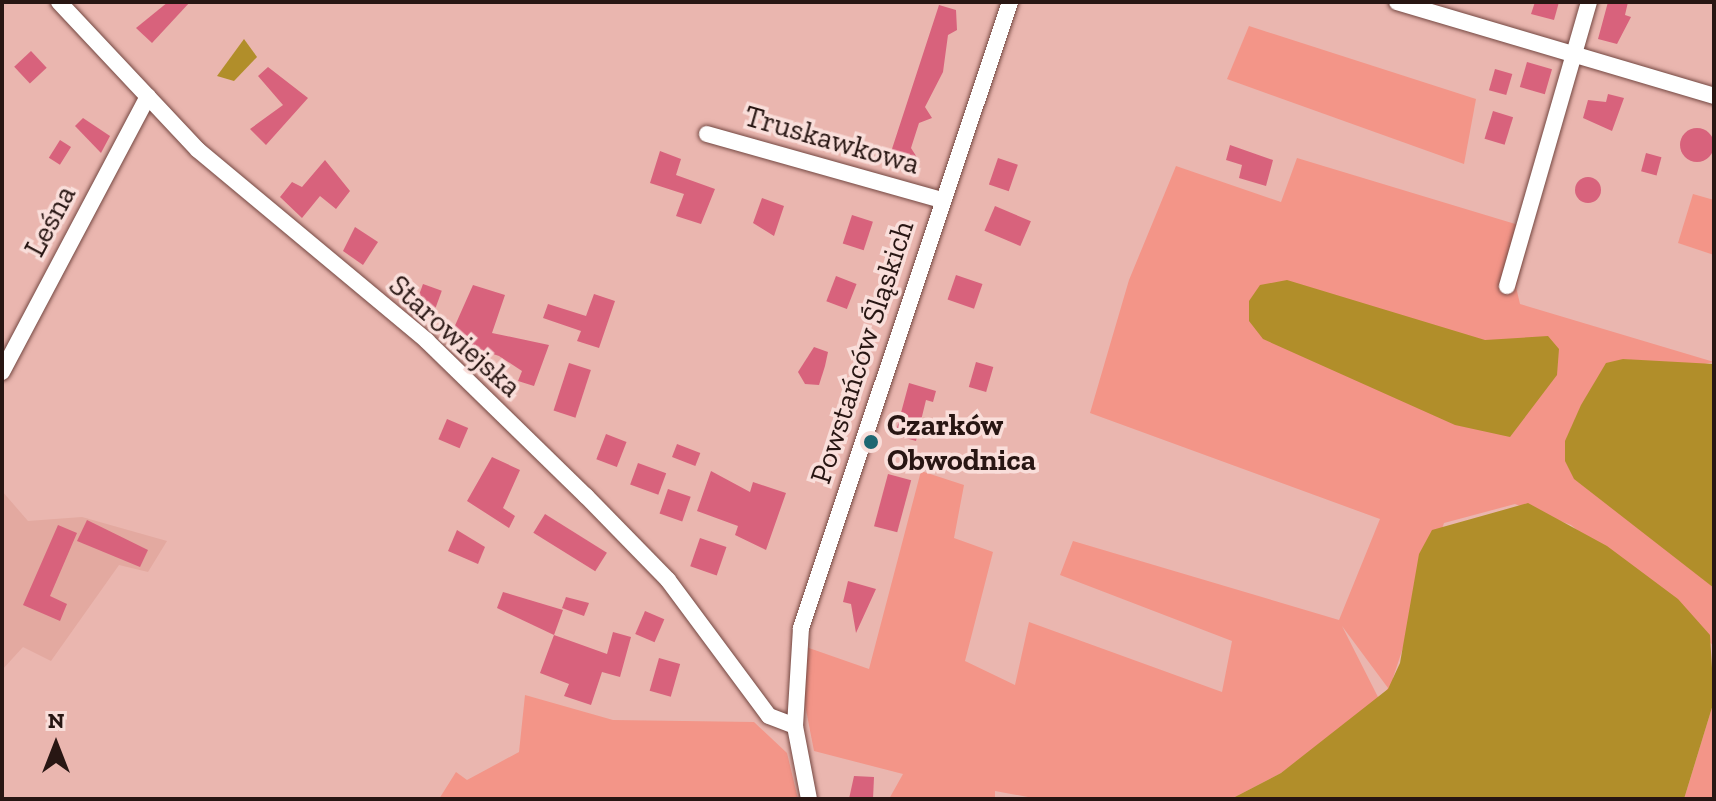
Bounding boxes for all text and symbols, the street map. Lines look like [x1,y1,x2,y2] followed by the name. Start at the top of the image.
[740,98,924,182] street label: Truskawkowa
[16,179,84,263] street label: Leśna
[802,216,922,488] street label: Powstańców Śląskich
[381,267,529,405] street label: Starowiejska
[887,407,1036,478] place label: Czarków Obwodnica
[862,433,880,451] marker: Czarków Obwodnica
[16,705,96,785] north arrow
[48,707,64,734] text: N

